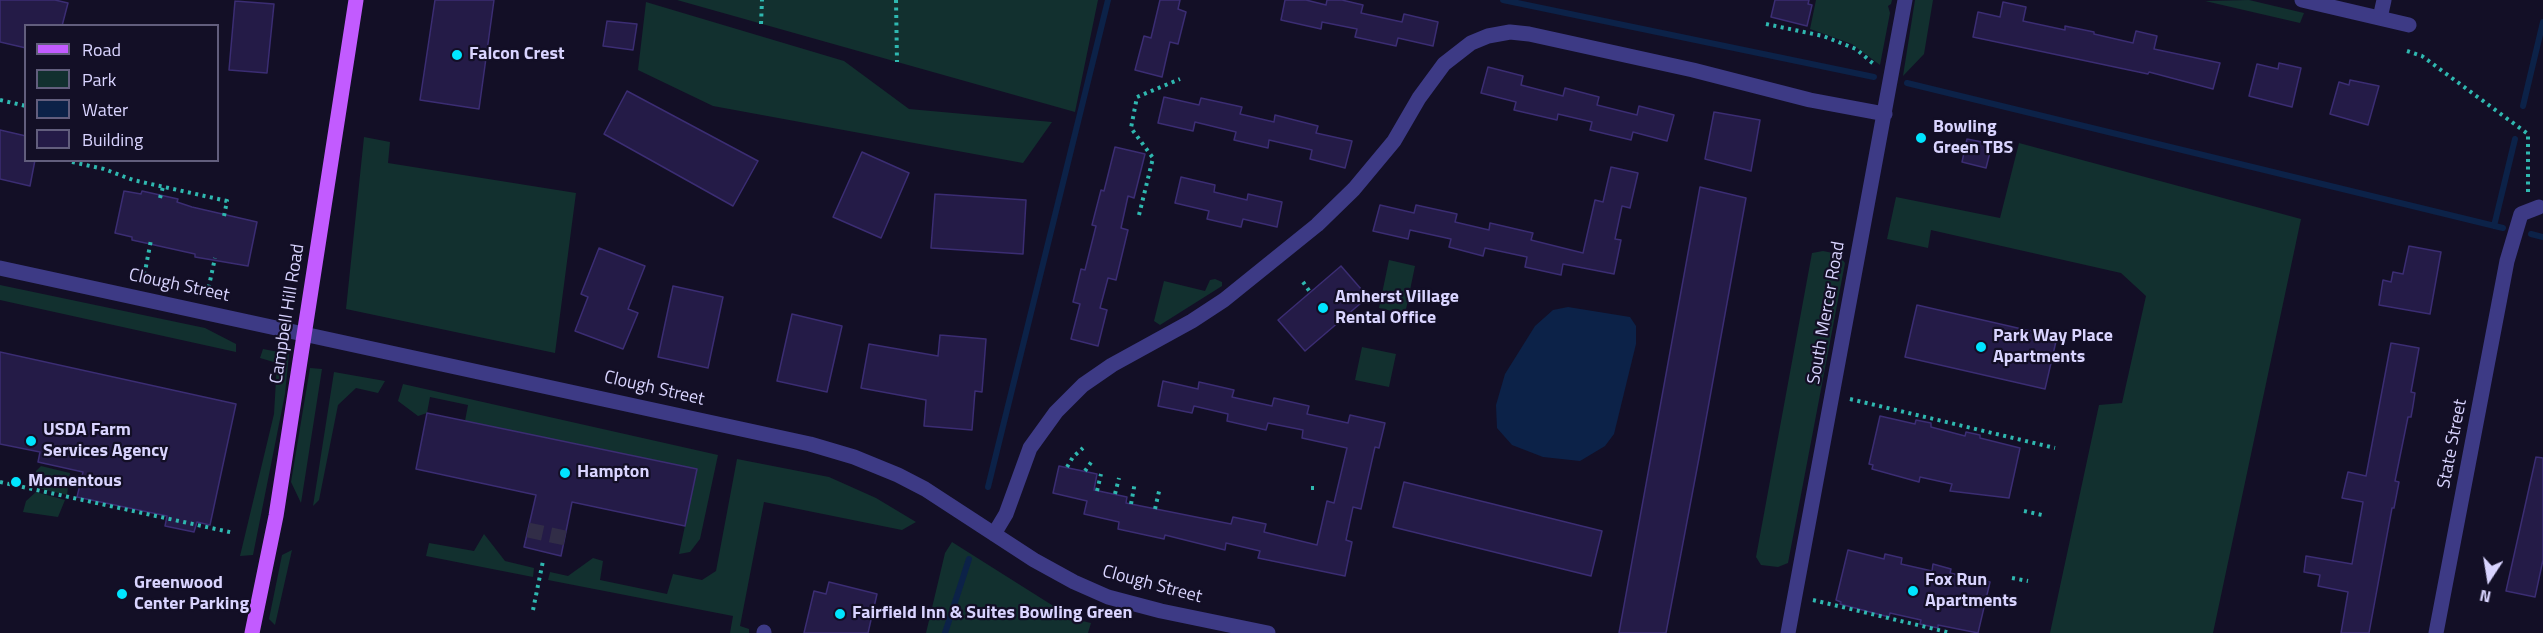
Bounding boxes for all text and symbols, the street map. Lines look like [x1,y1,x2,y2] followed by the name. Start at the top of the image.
[24,24,219,162] legend
[82,36,121,63] text: Road
[469,44,564,66] place label: Falcon Crest
[450,48,464,62] marker: Falcon Crest
[82,66,116,93] text: Park
[82,96,128,123] text: Water
[1933,117,2013,160] place label: Bowling Green TBS
[82,126,143,153] text: Building
[1914,131,1928,145] marker: Bowling Green TBS
[1804,240,1850,386] street label: South Mercer Road
[266,242,310,386] street label: Campbell Hill Road
[127,265,231,307] street label: Clough Street
[1335,287,1459,330] place label: Amherst Village Rental Office
[1316,301,1330,315] marker: Amherst Village Rental Office
[1993,326,2113,368] place label: Park Way Place Apartments
[1974,340,1988,354] marker: Park Way Place Apartments
[602,367,706,411] street label: Clough Street
[2434,397,2472,491] street label: State Street
[43,420,168,462] place label: USDA Farm Services Agency
[24,434,38,448] marker: USDA Farm Services Agency
[577,462,649,484] place label: Hampton
[558,466,572,480] marker: Hampton
[28,471,122,493] place label: Momentous
[9,475,23,489] marker: Momentous
[2459,549,2519,609] north arrow
[1100,561,1204,609] street label: Clough Street
[1925,570,2017,612] place label: Fox Run Apartments
[134,573,249,616] place label: Greenwood Center Parking
[1906,584,1920,598] marker: Fox Run Apartments
[2477,584,2493,609] text: N
[115,587,129,601] marker: Greenwood Center Parking
[852,603,1132,625] place label: Fairfield Inn & Suites Bowling Green
[833,607,847,621] marker: Fairfield Inn & Suites Bowling Green

